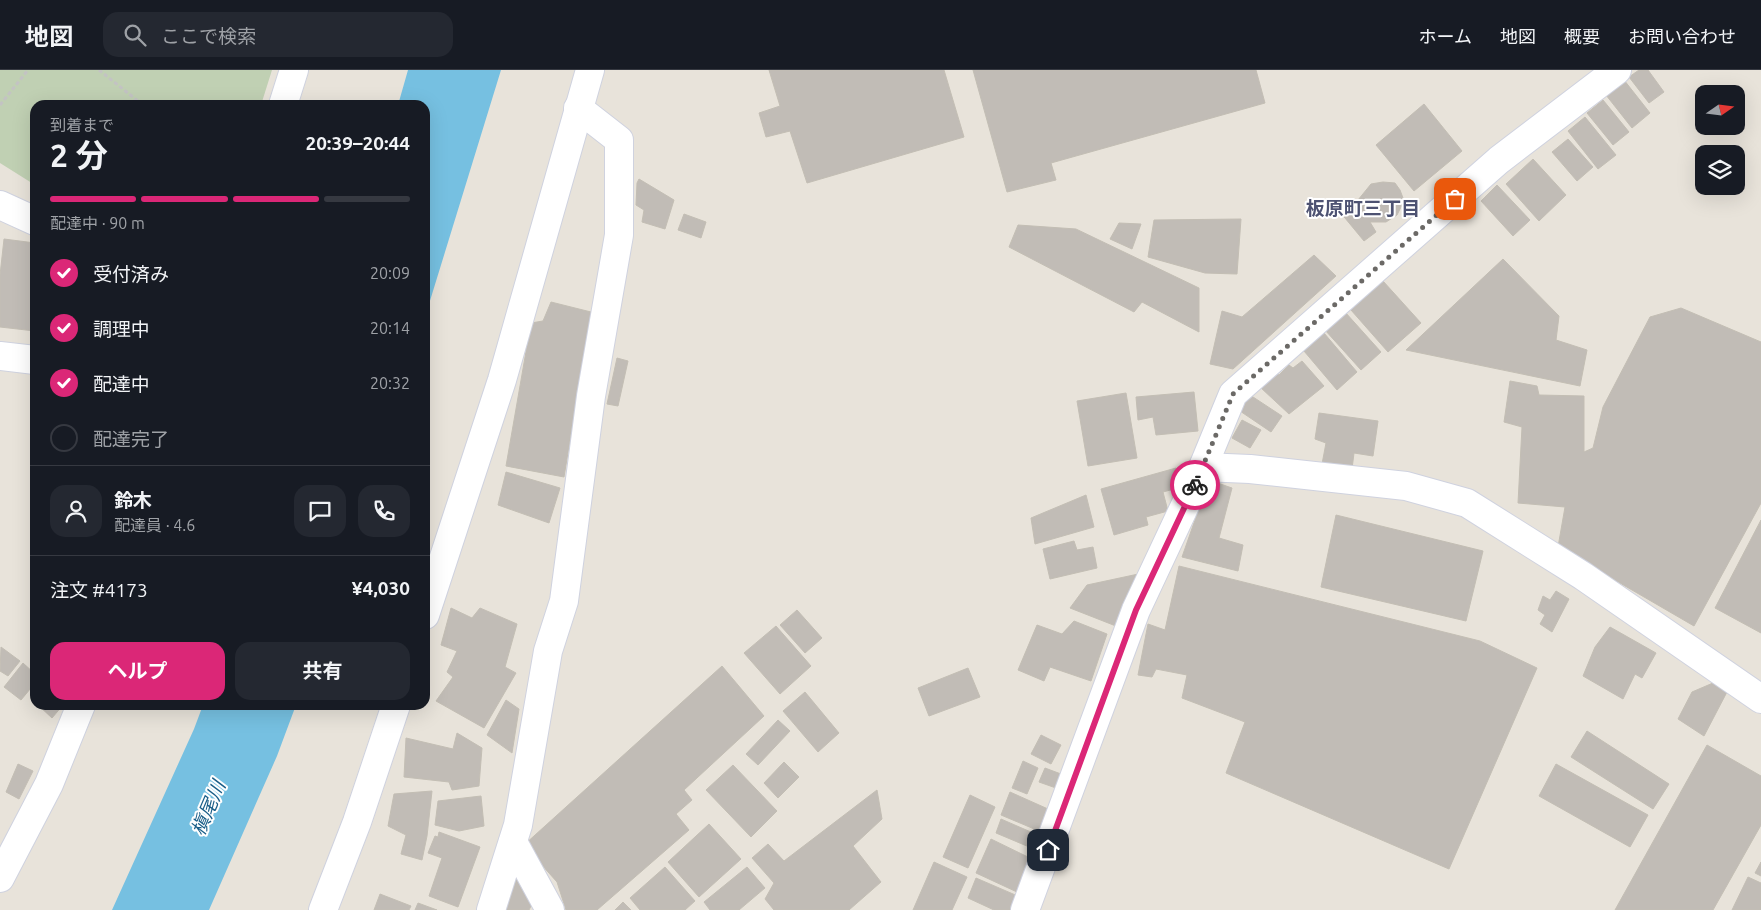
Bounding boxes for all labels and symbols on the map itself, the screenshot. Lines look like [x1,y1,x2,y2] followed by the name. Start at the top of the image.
[1695,85,1745,135] north arrow
[1434,178,1476,220] pin
[1306,197,1420,219] district label: 板原町三丁目
[1170,460,1220,510] courier
[187,776,230,839] water label: 槇尾川
[1027,829,1069,871] pin

